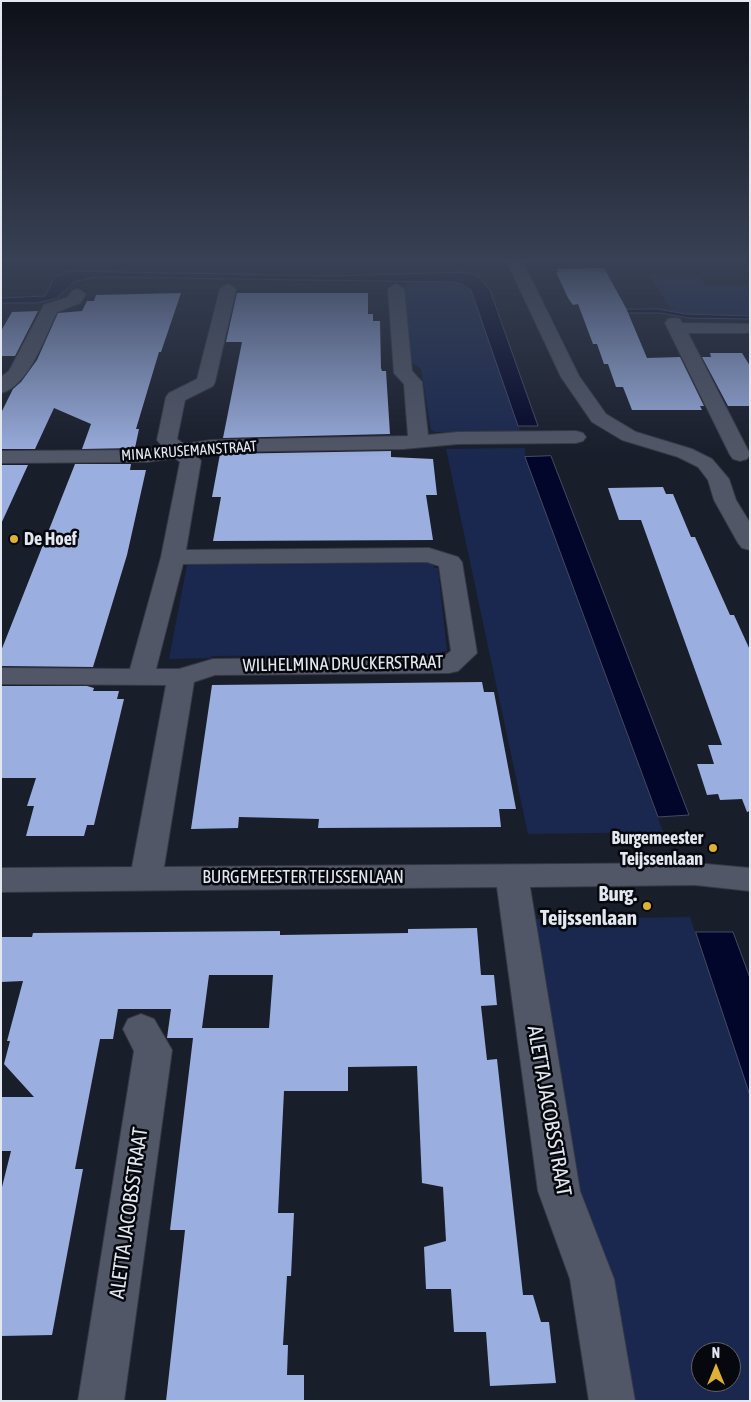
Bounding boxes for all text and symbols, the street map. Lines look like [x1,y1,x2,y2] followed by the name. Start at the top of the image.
[121,437,257,465] street label: MINA KRUSEMANSTRAAT
[24,528,77,550] place label: De Hoef
[8,533,20,545] marker: De Hoef
[242,651,444,677] street label: WILHELMINA DRUCKERSTRAAT
[611,827,703,870] place label: Burgemeester Teijssenlaan
[707,842,719,854] marker: Burgemeester Teijssenlaan
[202,866,404,888] street label: BURGEMEESTER TEIJSSENLAAN
[540,881,637,931] place label: Burg. Teijssenlaan
[641,900,653,912] marker: Burg. Teijssenlaan
[522,1024,576,1198] street label: ALETTA JACOBSSTRAAT
[105,1126,153,1300] street label: ALETTA JACOBSSTRAAT
[691,1342,741,1392] north arrow
[712,1345,720,1361] text: N

